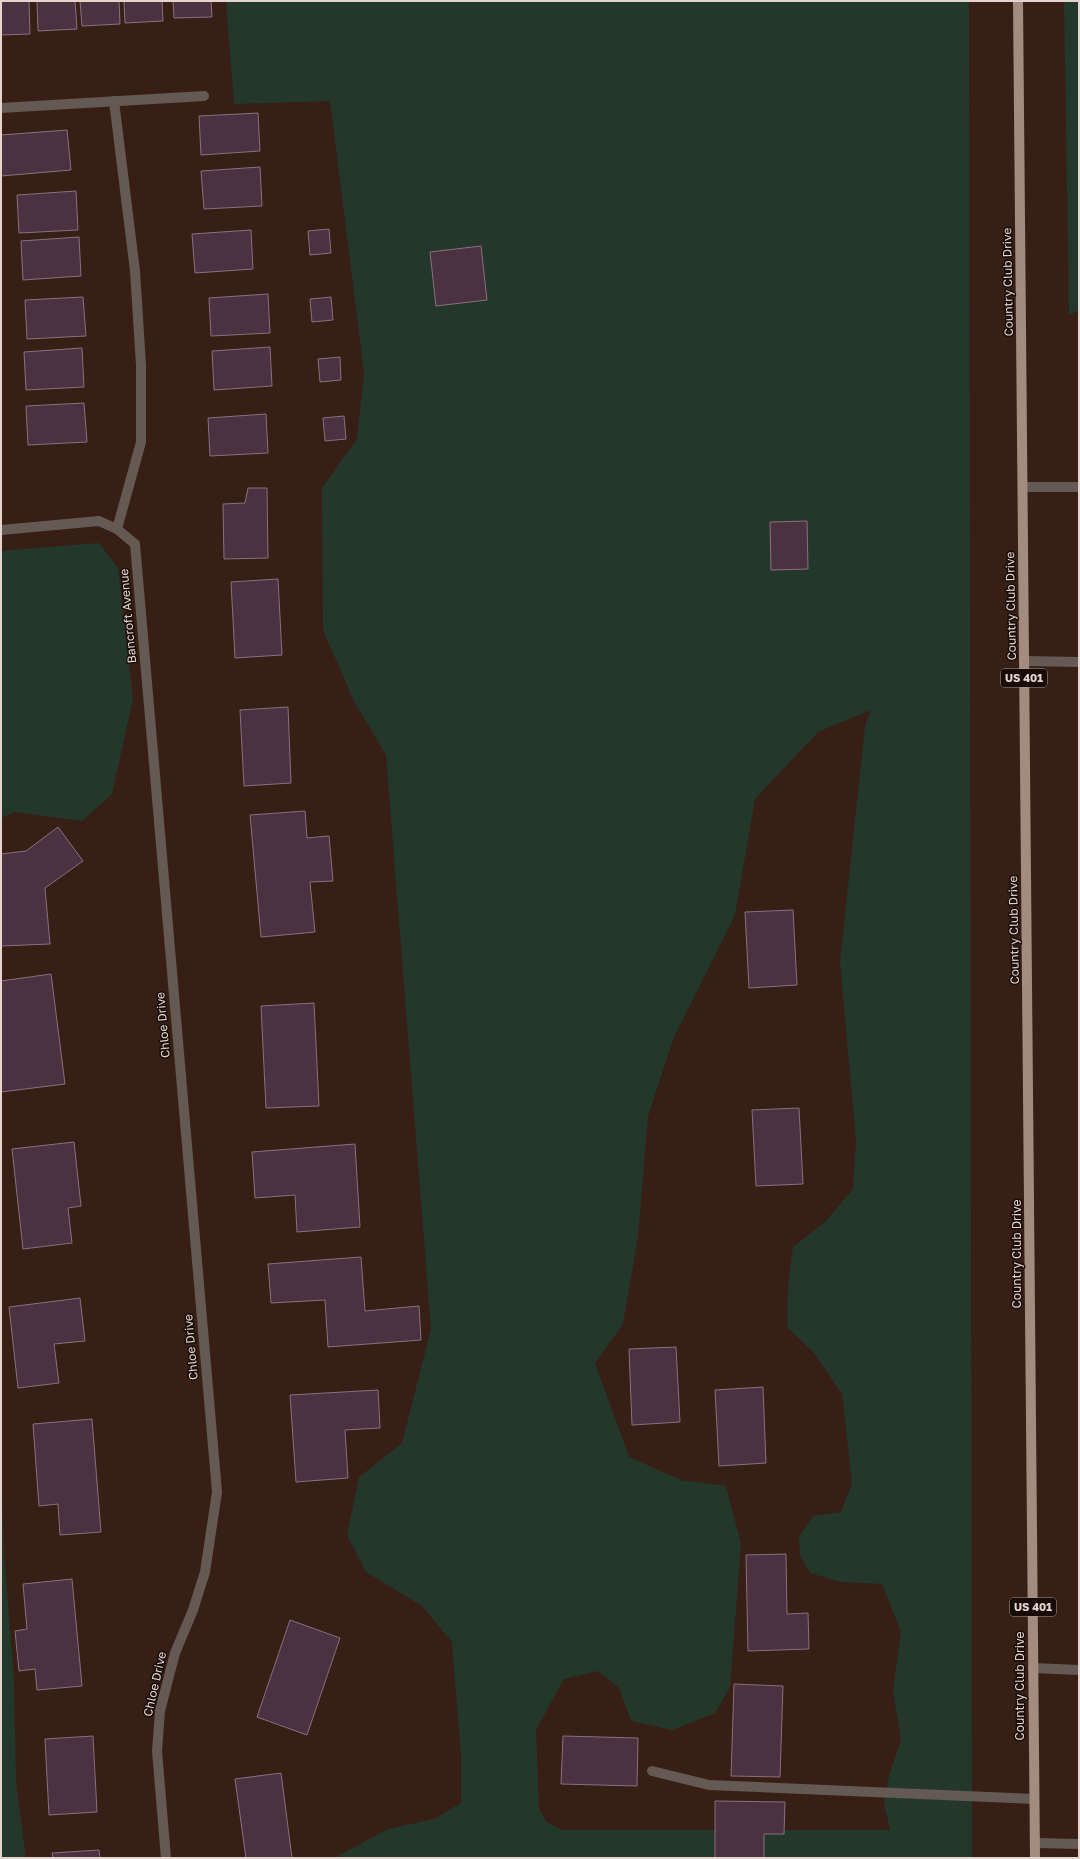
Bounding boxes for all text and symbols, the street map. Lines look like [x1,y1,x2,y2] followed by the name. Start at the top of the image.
[999,227,1016,337] street label: Country Club Drive
[1002,551,1019,661] street label: Country Club Drive
[116,568,139,664] street label: Bancroft Avenue
[1001,669,1047,687] road number: US 401
[1005,875,1022,985] street label: Country Club Drive
[152,991,173,1059] street label: Chloe Drive
[1009,1200,1024,1308] street label: Country Club Drive
[180,1313,201,1381] street label: Chloe Drive
[1010,1598,1056,1616] road number: US 401
[1012,1632,1027,1740] street label: Country Club Drive
[140,1650,169,1718] street label: Chloe Drive

